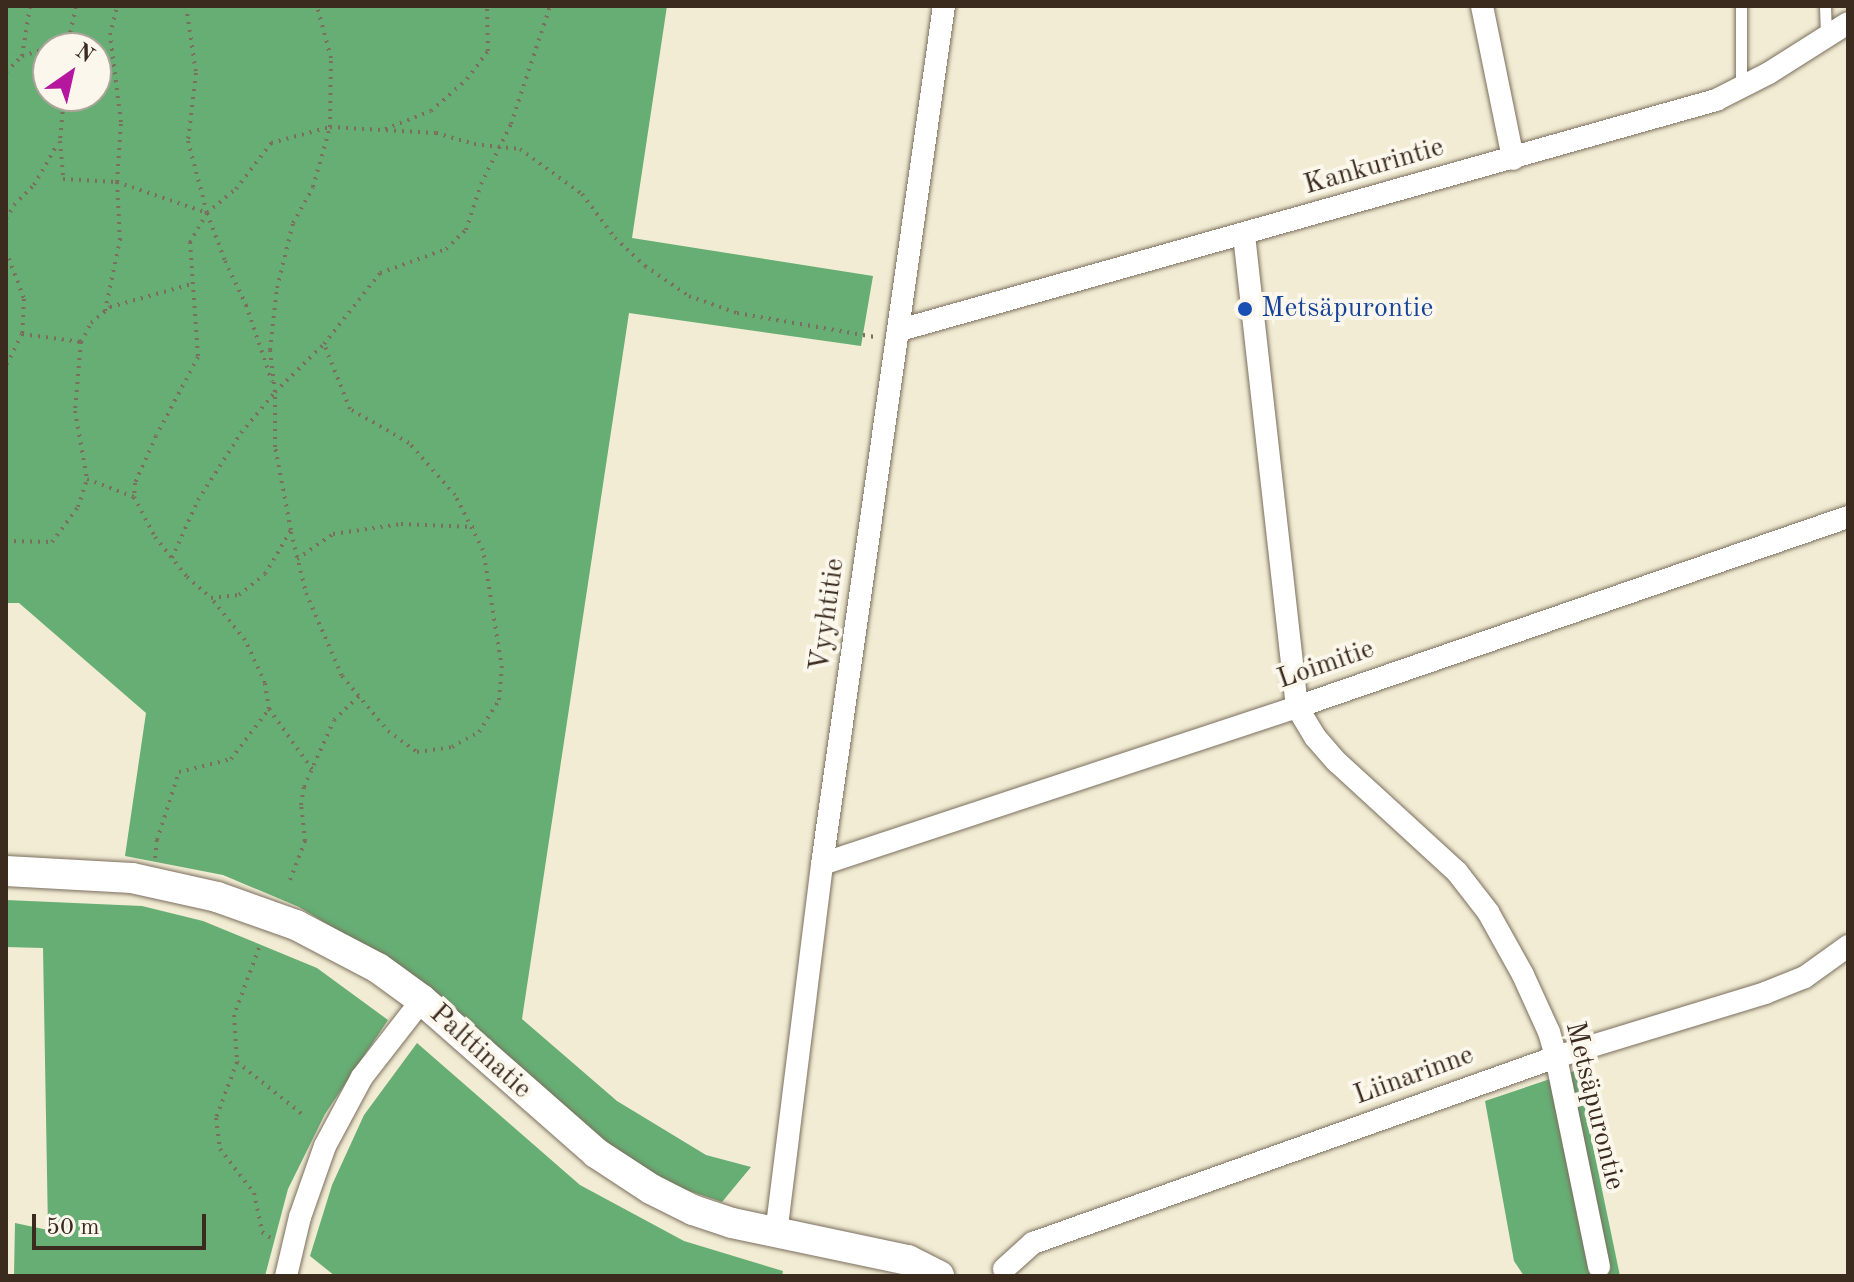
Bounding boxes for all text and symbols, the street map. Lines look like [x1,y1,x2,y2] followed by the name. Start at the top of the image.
[32,32,112,112] north arrow
[71,40,97,68] text: N
[1300,131,1448,203] street label: Kankurintie
[1261,292,1433,326] place label: Metsäpurontie
[1236,300,1254,318] marker: Metsäpurontie
[803,556,853,674] street label: Vyyhtitie
[1273,633,1379,697] street label: Loimitie
[422,998,538,1106] street label: Palttinatie
[1557,1018,1631,1194] street label: Metsäpurontie
[1350,1039,1478,1113] street label: Liinarinne
[36,1198,210,1248] scale bar
[46,1216,100,1240] text: 50 m

